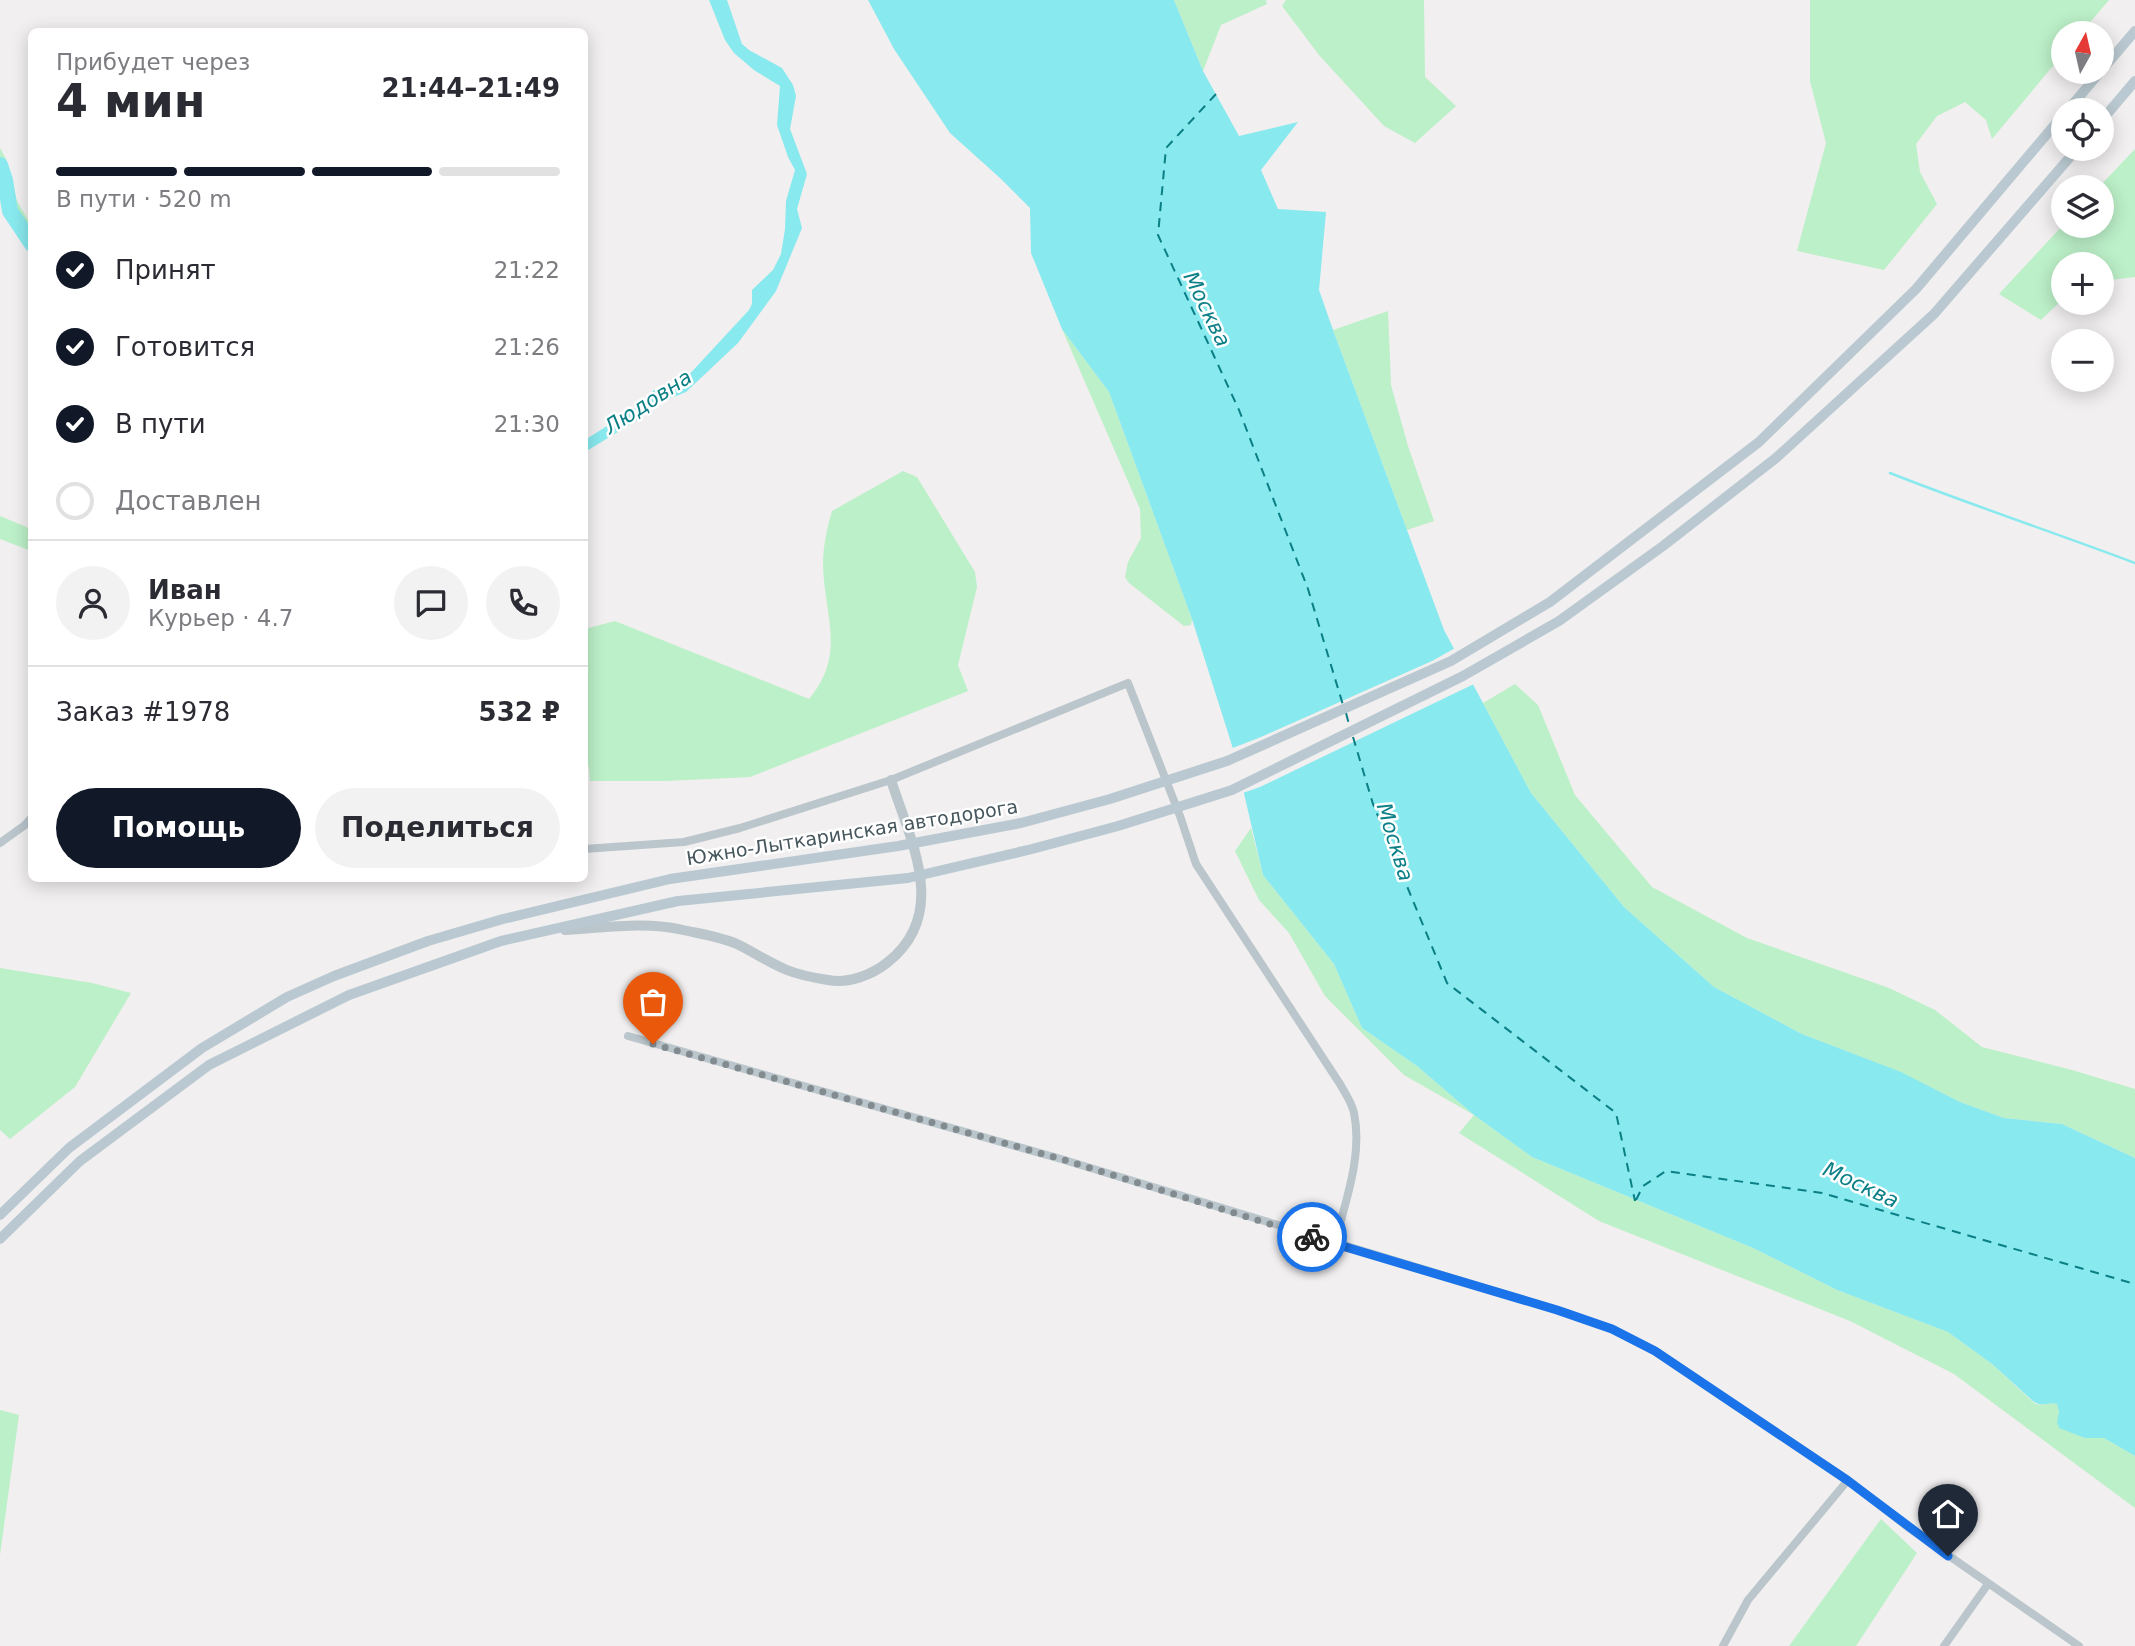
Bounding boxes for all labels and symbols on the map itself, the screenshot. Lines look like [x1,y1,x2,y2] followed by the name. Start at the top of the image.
[2051,21,2114,84] north arrow
[1179,268,1235,350] water label: Москва
[599,365,696,440] water label: Людовна
[685,795,1019,869] street label: Южно-Лыткаринская автодорога
[1372,800,1418,884] water label: Москва
[623,972,683,1044] pin
[1819,1157,1903,1213] water label: Москва
[1277,1202,1347,1272] courier
[1918,1484,1978,1556] pin

